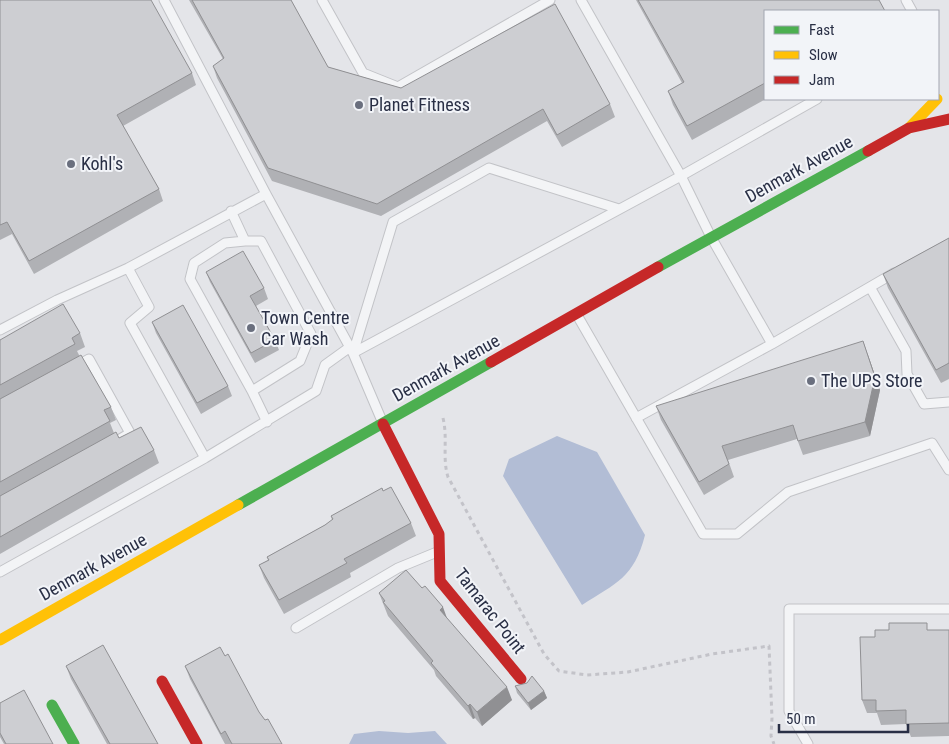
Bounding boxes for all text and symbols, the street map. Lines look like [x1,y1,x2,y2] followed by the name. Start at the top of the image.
[764,10,939,100] legend
[809,21,834,39] text: Fast
[809,46,838,64] text: Slow
[809,71,835,89] text: Jam
[369,94,470,115] place label: Planet Fitness
[353,99,365,111] marker: Planet Fitness
[742,130,856,207] street label: Denmark Avenue
[81,153,123,174] place label: Kohl's
[65,158,77,170] marker: Kohl's
[261,307,350,349] place label: Town Centre Car Wash
[245,322,257,334] marker: Town Centre Car Wash
[389,329,503,406] street label: Denmark Avenue
[821,370,922,391] place label: The UPS Store
[805,375,817,387] marker: The UPS Store
[36,528,150,605] street label: Denmark Avenue
[451,564,530,658] street label: Tamarac Point
[779,702,908,734] scale bar
[786,710,816,728] text: 50 m

